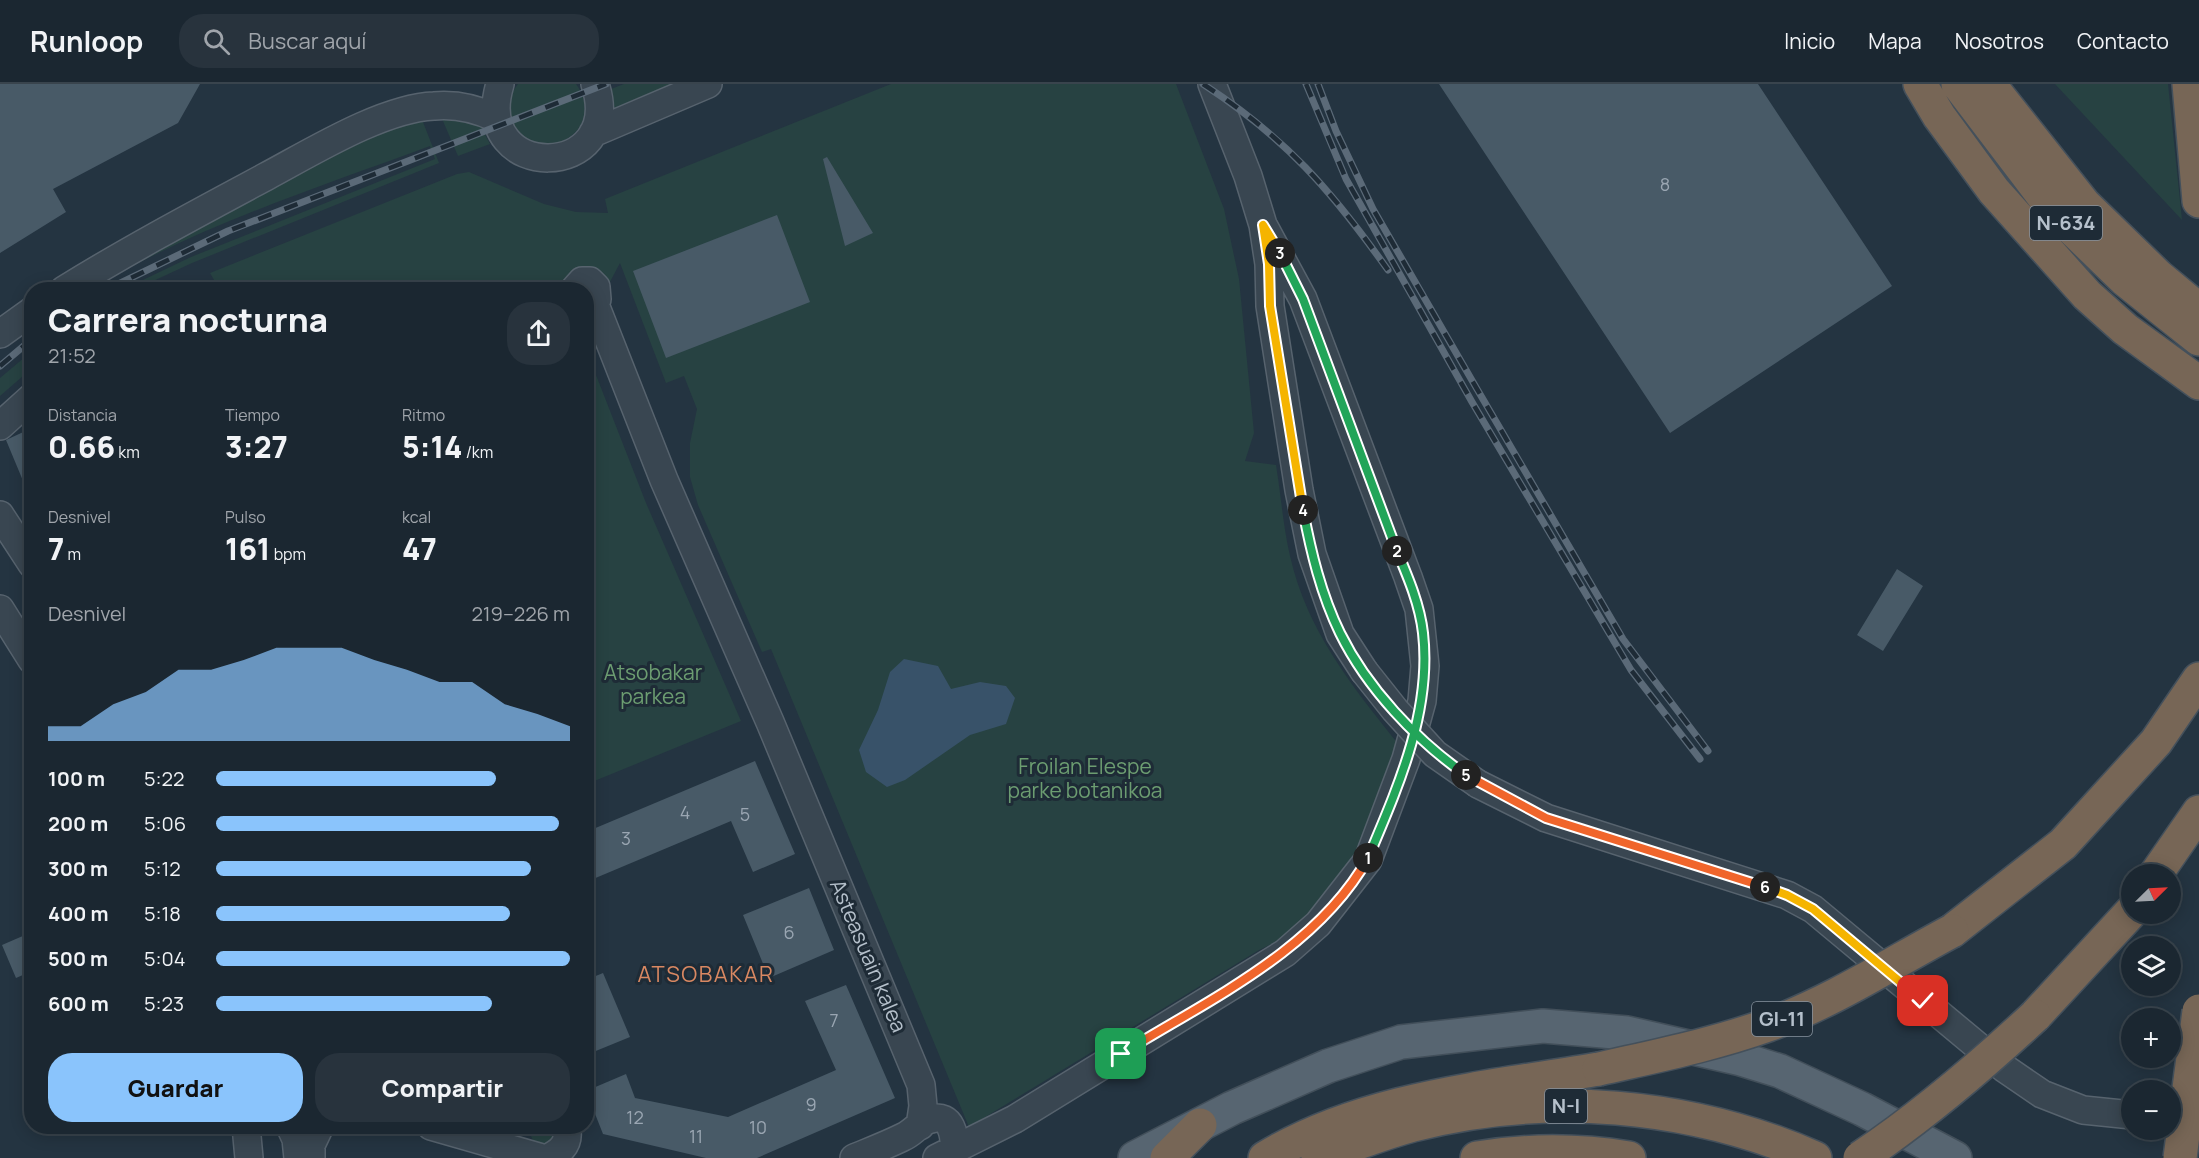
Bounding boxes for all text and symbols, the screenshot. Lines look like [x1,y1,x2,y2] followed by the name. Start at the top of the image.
[179,14,599,68] search box
[30,22,143,60] text: Runloop
[200,25,233,58] icon: search
[248,26,366,56] text: Buscar aquí
[1784,27,1835,55] text: Inicio
[1868,27,1922,55] text: Mapa
[1955,27,2044,55] text: Nosotros
[2077,27,2169,55] text: Contacto
[1660,172,1670,196] house number: 8
[2030,206,2102,240] road number: N-634
[1265,238,1295,268] pin: 3
[1275,242,1285,264] text: 3
[48,297,328,342] text: Carrera nocturna
[507,302,570,365] button: share
[48,342,96,369] text: 21:52
[48,404,117,426] text: Distancia
[225,404,280,426] text: Tiempo
[402,404,445,426] text: Ritmo
[48,426,115,467] text: 0.66
[225,426,288,467] text: 3:27
[402,426,462,467] text: 5:14
[115,441,140,463] text: km
[462,441,493,463] text: /km
[1288,495,1318,525] pin: 4
[1298,499,1308,521] text: 4
[48,506,111,528] text: Desnivel
[225,506,266,528] text: Pulso
[402,506,431,528] text: kcal
[48,528,64,569] text: 7
[225,528,270,569] text: 161
[402,528,437,569] text: 47
[1382,536,1412,566] pin: 2
[1392,540,1402,562] text: 2
[64,543,81,565] text: m
[270,543,306,565] text: bpm
[48,600,126,627] text: Desnivel
[471,600,570,627] text: 219–226 m
[604,658,703,710] park label: Atsobakar parkea
[1008,752,1162,804] park label: Froilan Elespe parke botanikoa
[1451,760,1481,790] pin: 5
[1461,764,1471,786] text: 5
[48,765,105,792] text: 100 m
[144,765,184,792] text: 5:22
[680,800,690,824] house number: 4
[740,802,750,826] house number: 5
[48,810,108,837] text: 200 m
[144,810,186,837] text: 5:06
[621,826,631,850] house number: 3
[1353,843,1383,873] pin: 1
[1364,847,1372,869] text: 1
[48,855,108,882] text: 300 m
[144,855,181,882] text: 5:12
[2121,864,2181,924] north arrow
[2121,864,2181,1140] map controls
[1750,872,1780,902] pin: 6
[824,875,914,1036] street label: Asteasuain kalea
[1760,876,1770,898] text: 6
[48,900,108,927] text: 400 m
[144,900,181,927] text: 5:18
[783,920,795,944] house number: 6
[2121,936,2181,996] button: layers
[48,945,108,972] text: 500 m
[144,945,186,972] text: 5:04
[637,959,775,989] district label: ATSOBAKAR
[1897,975,1948,1026] pin
[1906,984,1939,1017] icon: check
[48,990,109,1017] text: 600 m
[144,990,184,1017] text: 5:23
[1752,1002,1812,1036] road number: GI-11
[829,1008,839,1032] house number: 7
[2121,1008,2181,1068] button: +
[1095,1028,1146,1079] pin
[1104,1037,1137,1070] icon: arrive
[48,1053,303,1122] button: Guardar
[315,1053,570,1122] button: Compartir
[2121,1080,2181,1140] button: −
[1545,1089,1587,1123] road number: N-I
[805,1092,817,1116] house number: 9
[626,1105,644,1129] house number: 12
[749,1115,767,1139] house number: 10
[689,1124,703,1148] house number: 11

